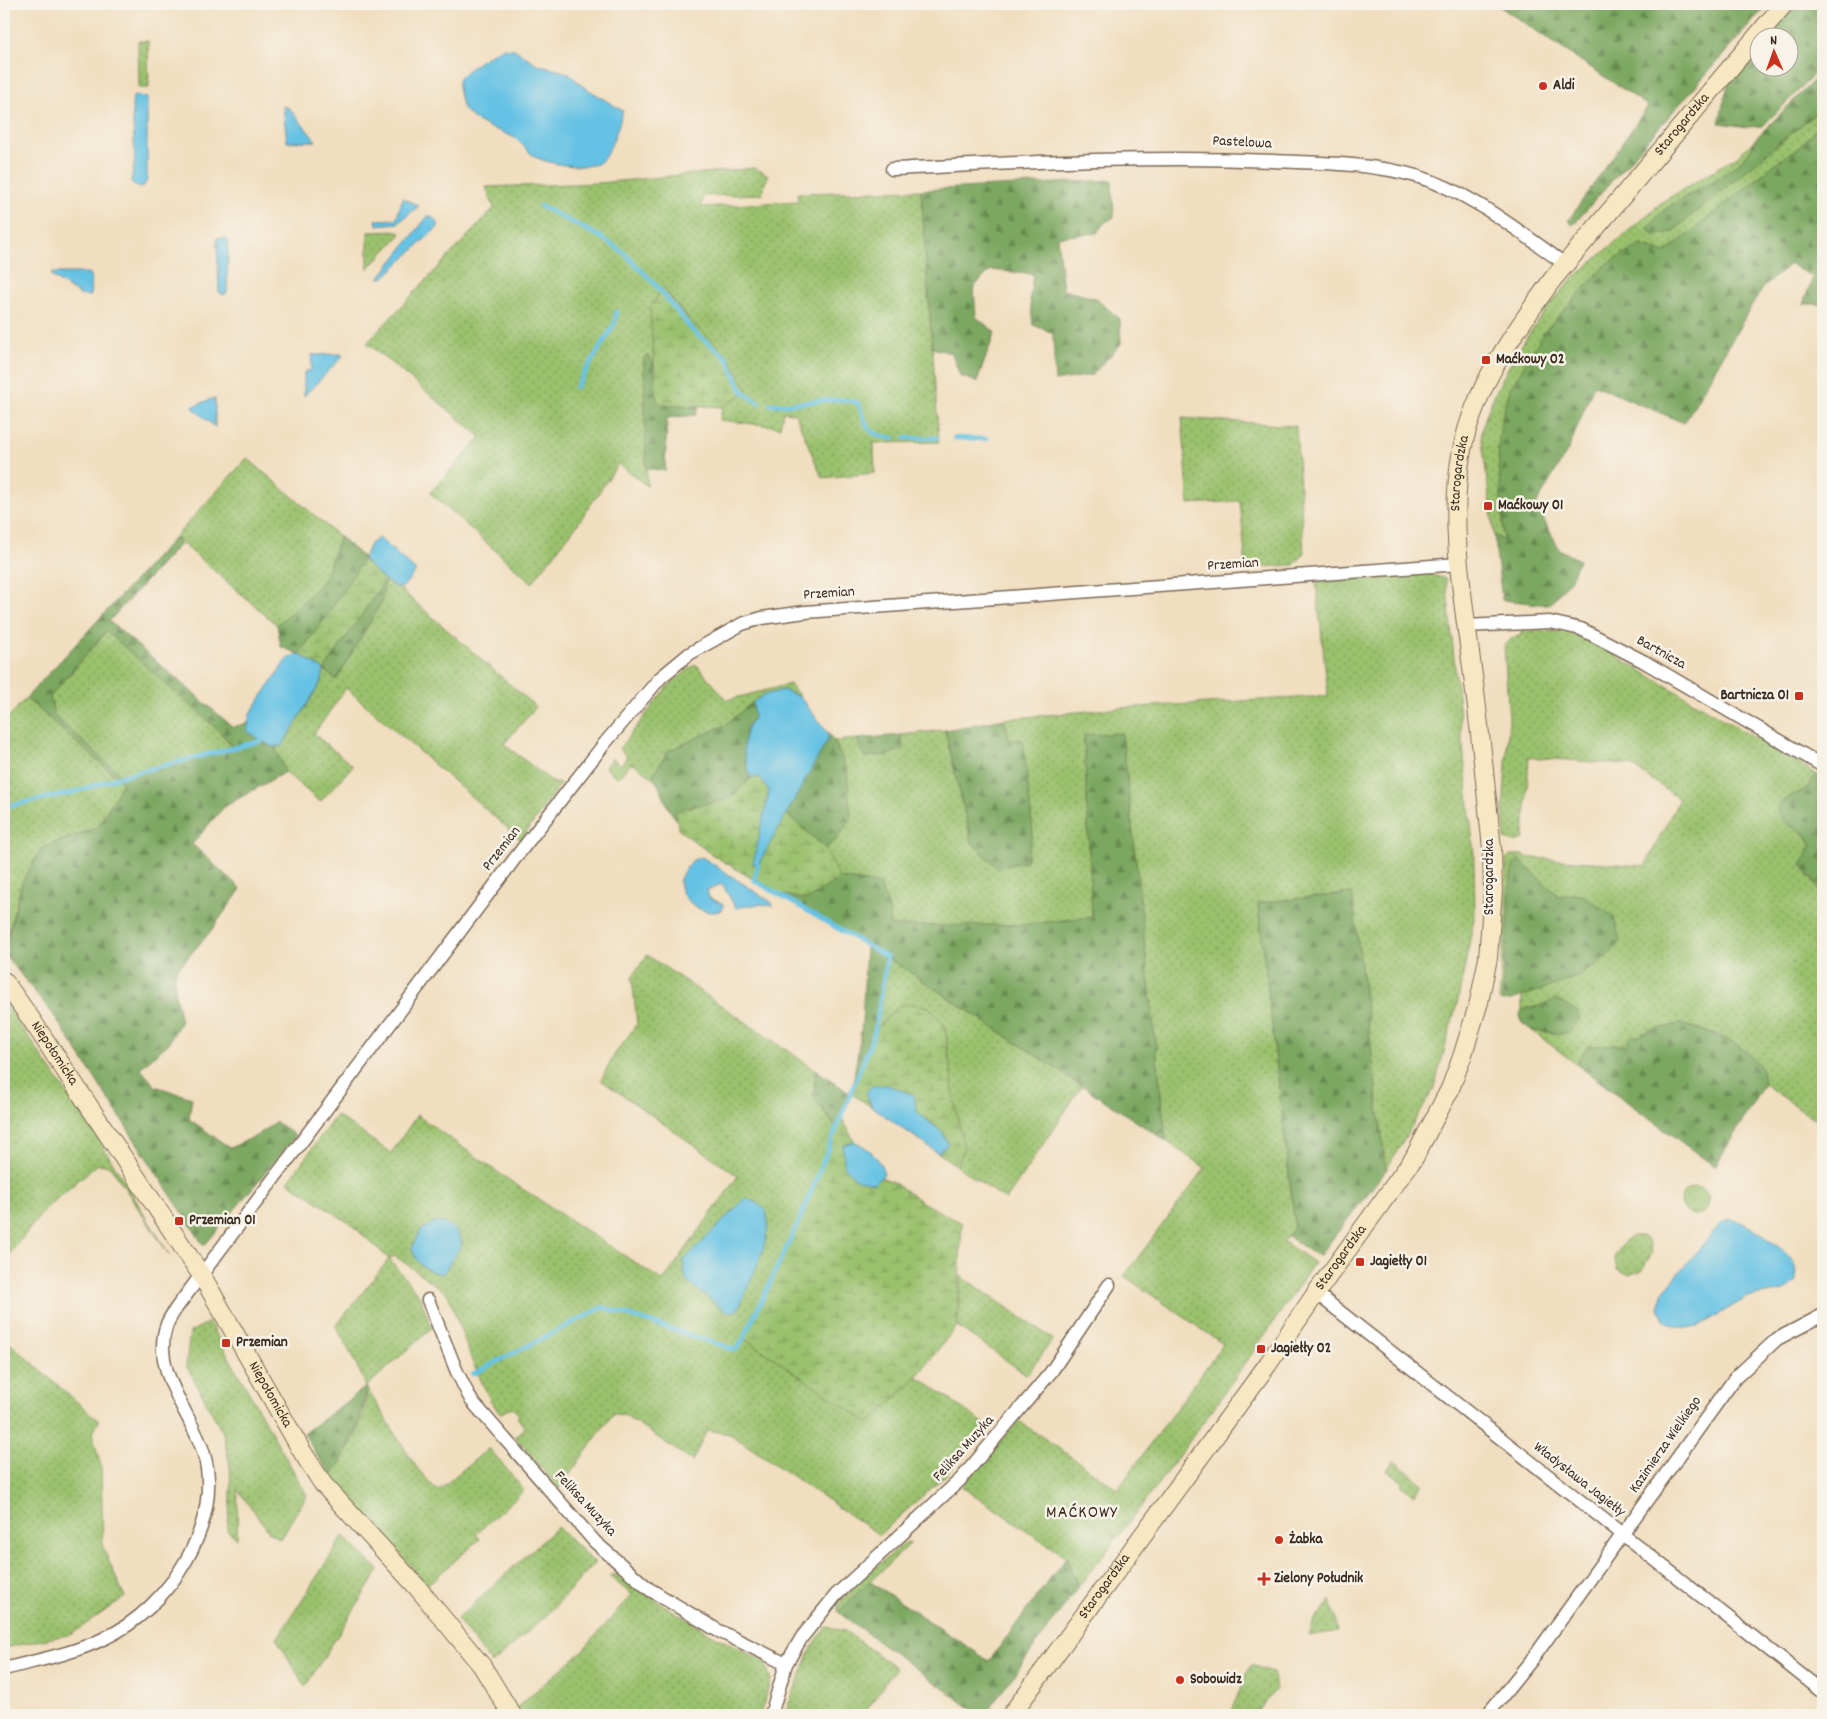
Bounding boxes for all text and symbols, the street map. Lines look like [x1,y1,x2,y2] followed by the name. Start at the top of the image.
[1750,28,1800,78] north arrow
[1770,31,1778,51] text: N
[1553,75,1575,97] place label: Aldi
[1537,80,1549,92] marker: Aldi
[1649,88,1716,161] street label: Starogardzka
[1212,130,1273,156] street label: Pastelowa
[1496,349,1565,371] place label: Maćkowy 02
[1480,354,1492,366] marker: Maćkowy 02
[1445,432,1476,512] street label: Starogardzka
[1498,495,1563,517] place label: Maćkowy 01
[1482,500,1494,512] marker: Maćkowy 01
[1206,552,1260,578] street label: Przemian
[802,581,856,607] street label: Przemian
[1632,630,1691,676] street label: Bartnicza
[1720,685,1789,707] place label: Bartnicza 01
[1793,690,1805,702] marker: Bartnicza 01
[477,822,527,876] street label: Przemian
[1479,838,1501,915] street label: Starogardzka
[25,1017,84,1091] street label: Niepołomicka
[189,1210,256,1232] place label: Przemian 01
[173,1215,185,1227] marker: Przemian 01
[1310,1220,1373,1295] street label: Starogardzka
[1370,1251,1427,1273] place label: Jagiełły 01
[1354,1256,1366,1268] marker: Jagiełły 01
[236,1332,288,1354] place label: Przemian
[220,1337,232,1349] marker: Przemian
[1271,1338,1331,1360] place label: Jagiełły 02
[1255,1343,1267,1355] marker: Jagiełły 02
[242,1357,298,1433] street label: Niepołomicka
[1624,1392,1708,1498] street label: Kazimierza Wielkiego
[928,1410,1001,1487] street label: Feliksa Muzyka
[1528,1437,1631,1524] street label: Władysława Jagiełły
[549,1466,622,1542] street label: Feliksa Muzyka
[1046,1501,1118,1526] district label: MAĆKOWY
[1289,1529,1323,1551] place label: Żabka
[1273,1534,1285,1546] marker: Żabka
[1073,1549,1137,1624] street label: Starogardzka
[1274,1568,1363,1590] place label: Zielony Południk
[1258,1573,1270,1585] marker: Zielony Południk
[1190,1669,1242,1691] place label: Sobowidz
[1174,1674,1186,1686] marker: Sobowidz

